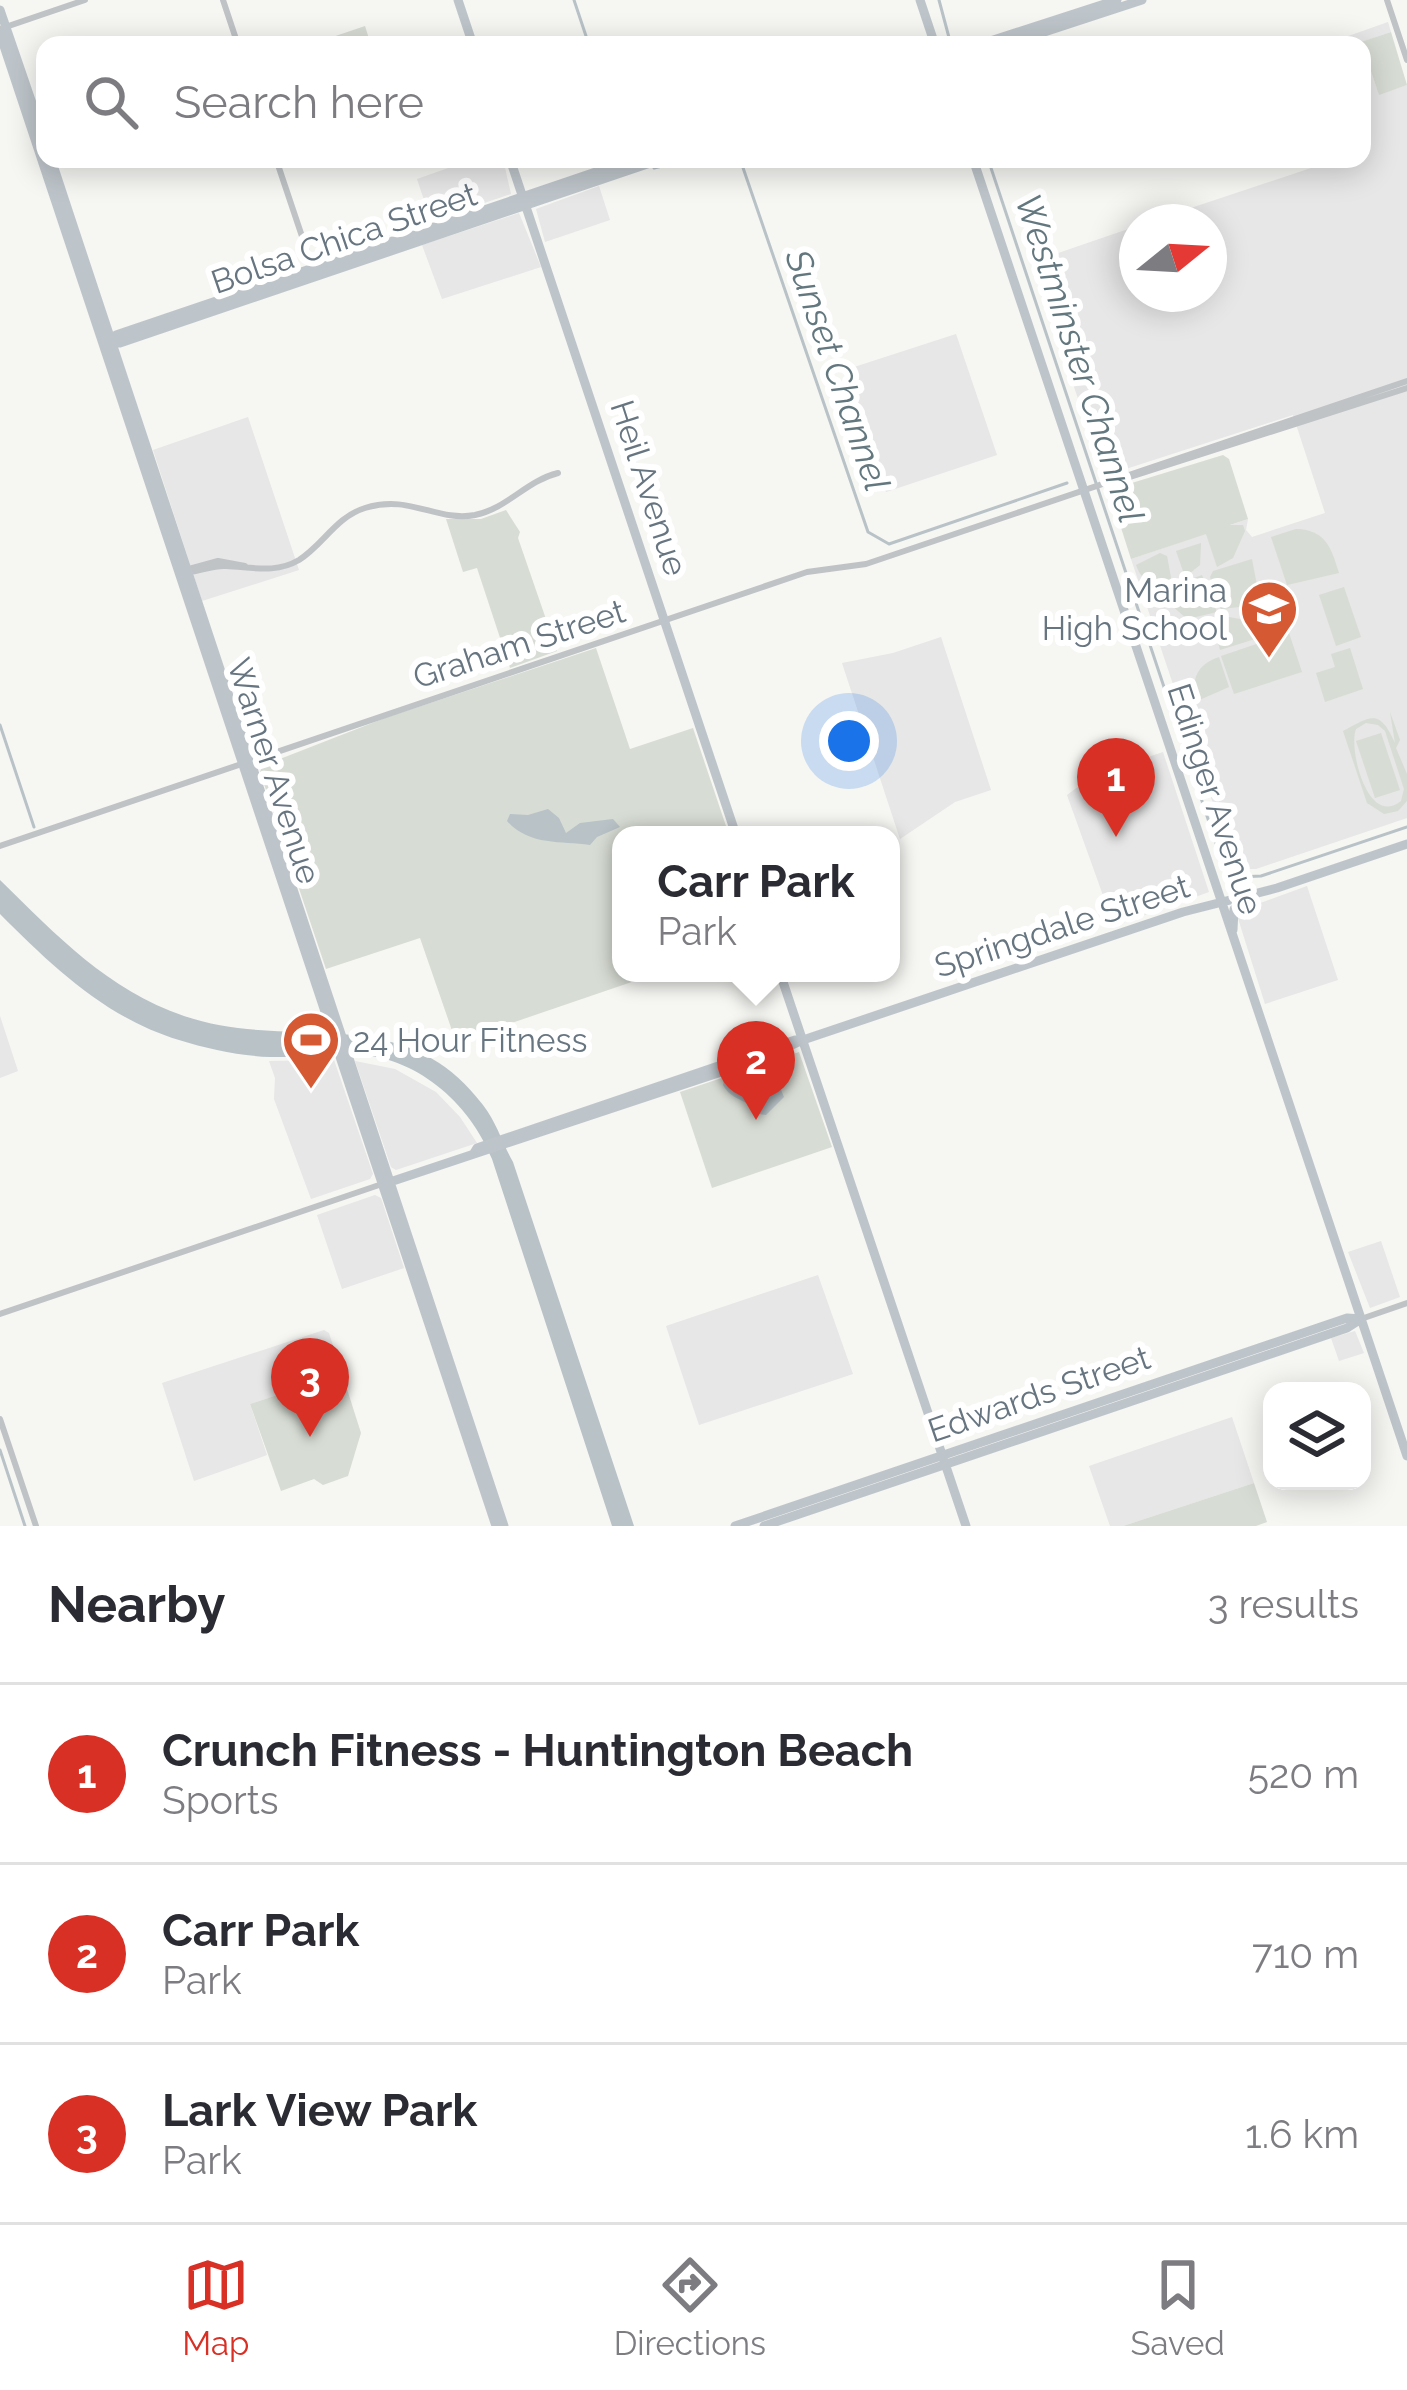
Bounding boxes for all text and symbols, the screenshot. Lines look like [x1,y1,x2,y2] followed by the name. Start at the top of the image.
[36,36,1371,168] search box
[78,69,144,135] icon: search
[174,76,424,129] text: Search here
[206,174,482,302] street label: Bolsa Chica Street
[1007,188,1153,528] water label: Westminster Channel
[1119,204,1227,312] north arrow
[777,243,899,496] water label: Sunset Channel
[602,396,696,580] street label: Heil Avenue
[1042,571,1228,648] place label: Marina High School
[1238,578,1300,660] school or university icon: Marina High School
[408,591,630,697] street label: Graham Street
[219,653,329,889] street label: Warner Avenue
[1159,679,1271,919] street label: Edinger Avenue
[819,711,879,771] your location
[1077,738,1155,837] pin: 1
[612,826,900,982] popup
[657,855,855,908] text: Carr Park
[930,866,1194,986] street label: Springdale Street
[657,908,737,954] text: Park
[280,1009,342,1091] sports icon: 24 Hour Fitness
[353,1021,587,1060] place label: 24 Hour Fitness
[717,1021,795,1120] pin: 2
[271,1338,349,1437] pin: 3
[923,1338,1155,1450] street label: Edwards Street
[1263,1382,1371,1490] map controls
[1263,1382,1371,1490] button: layers
[48,1574,225,1634] text: Nearby
[1208,1581,1359,1627] text: 3 results
[162,1724,913,1777] text: Crunch Fitness - Huntington Beach
[77,1751,97,1797] text: 1
[1248,1751,1359,1797] text: 520 m
[162,1777,279,1823] text: Sports
[162,1904,359,1957] text: Carr Park
[76,1931,98,1977] text: 2
[1252,1931,1359,1977] text: 710 m
[162,1957,242,2003] text: Park
[162,2084,477,2137] text: Lark View Park
[76,2111,98,2157] text: 3
[1245,2111,1359,2157] text: 1.6 km
[162,2137,242,2183] text: Park
[182,2252,249,2363] tab: Map
[614,2252,766,2363] tab: Directions
[1130,2252,1225,2363] tab: Saved

